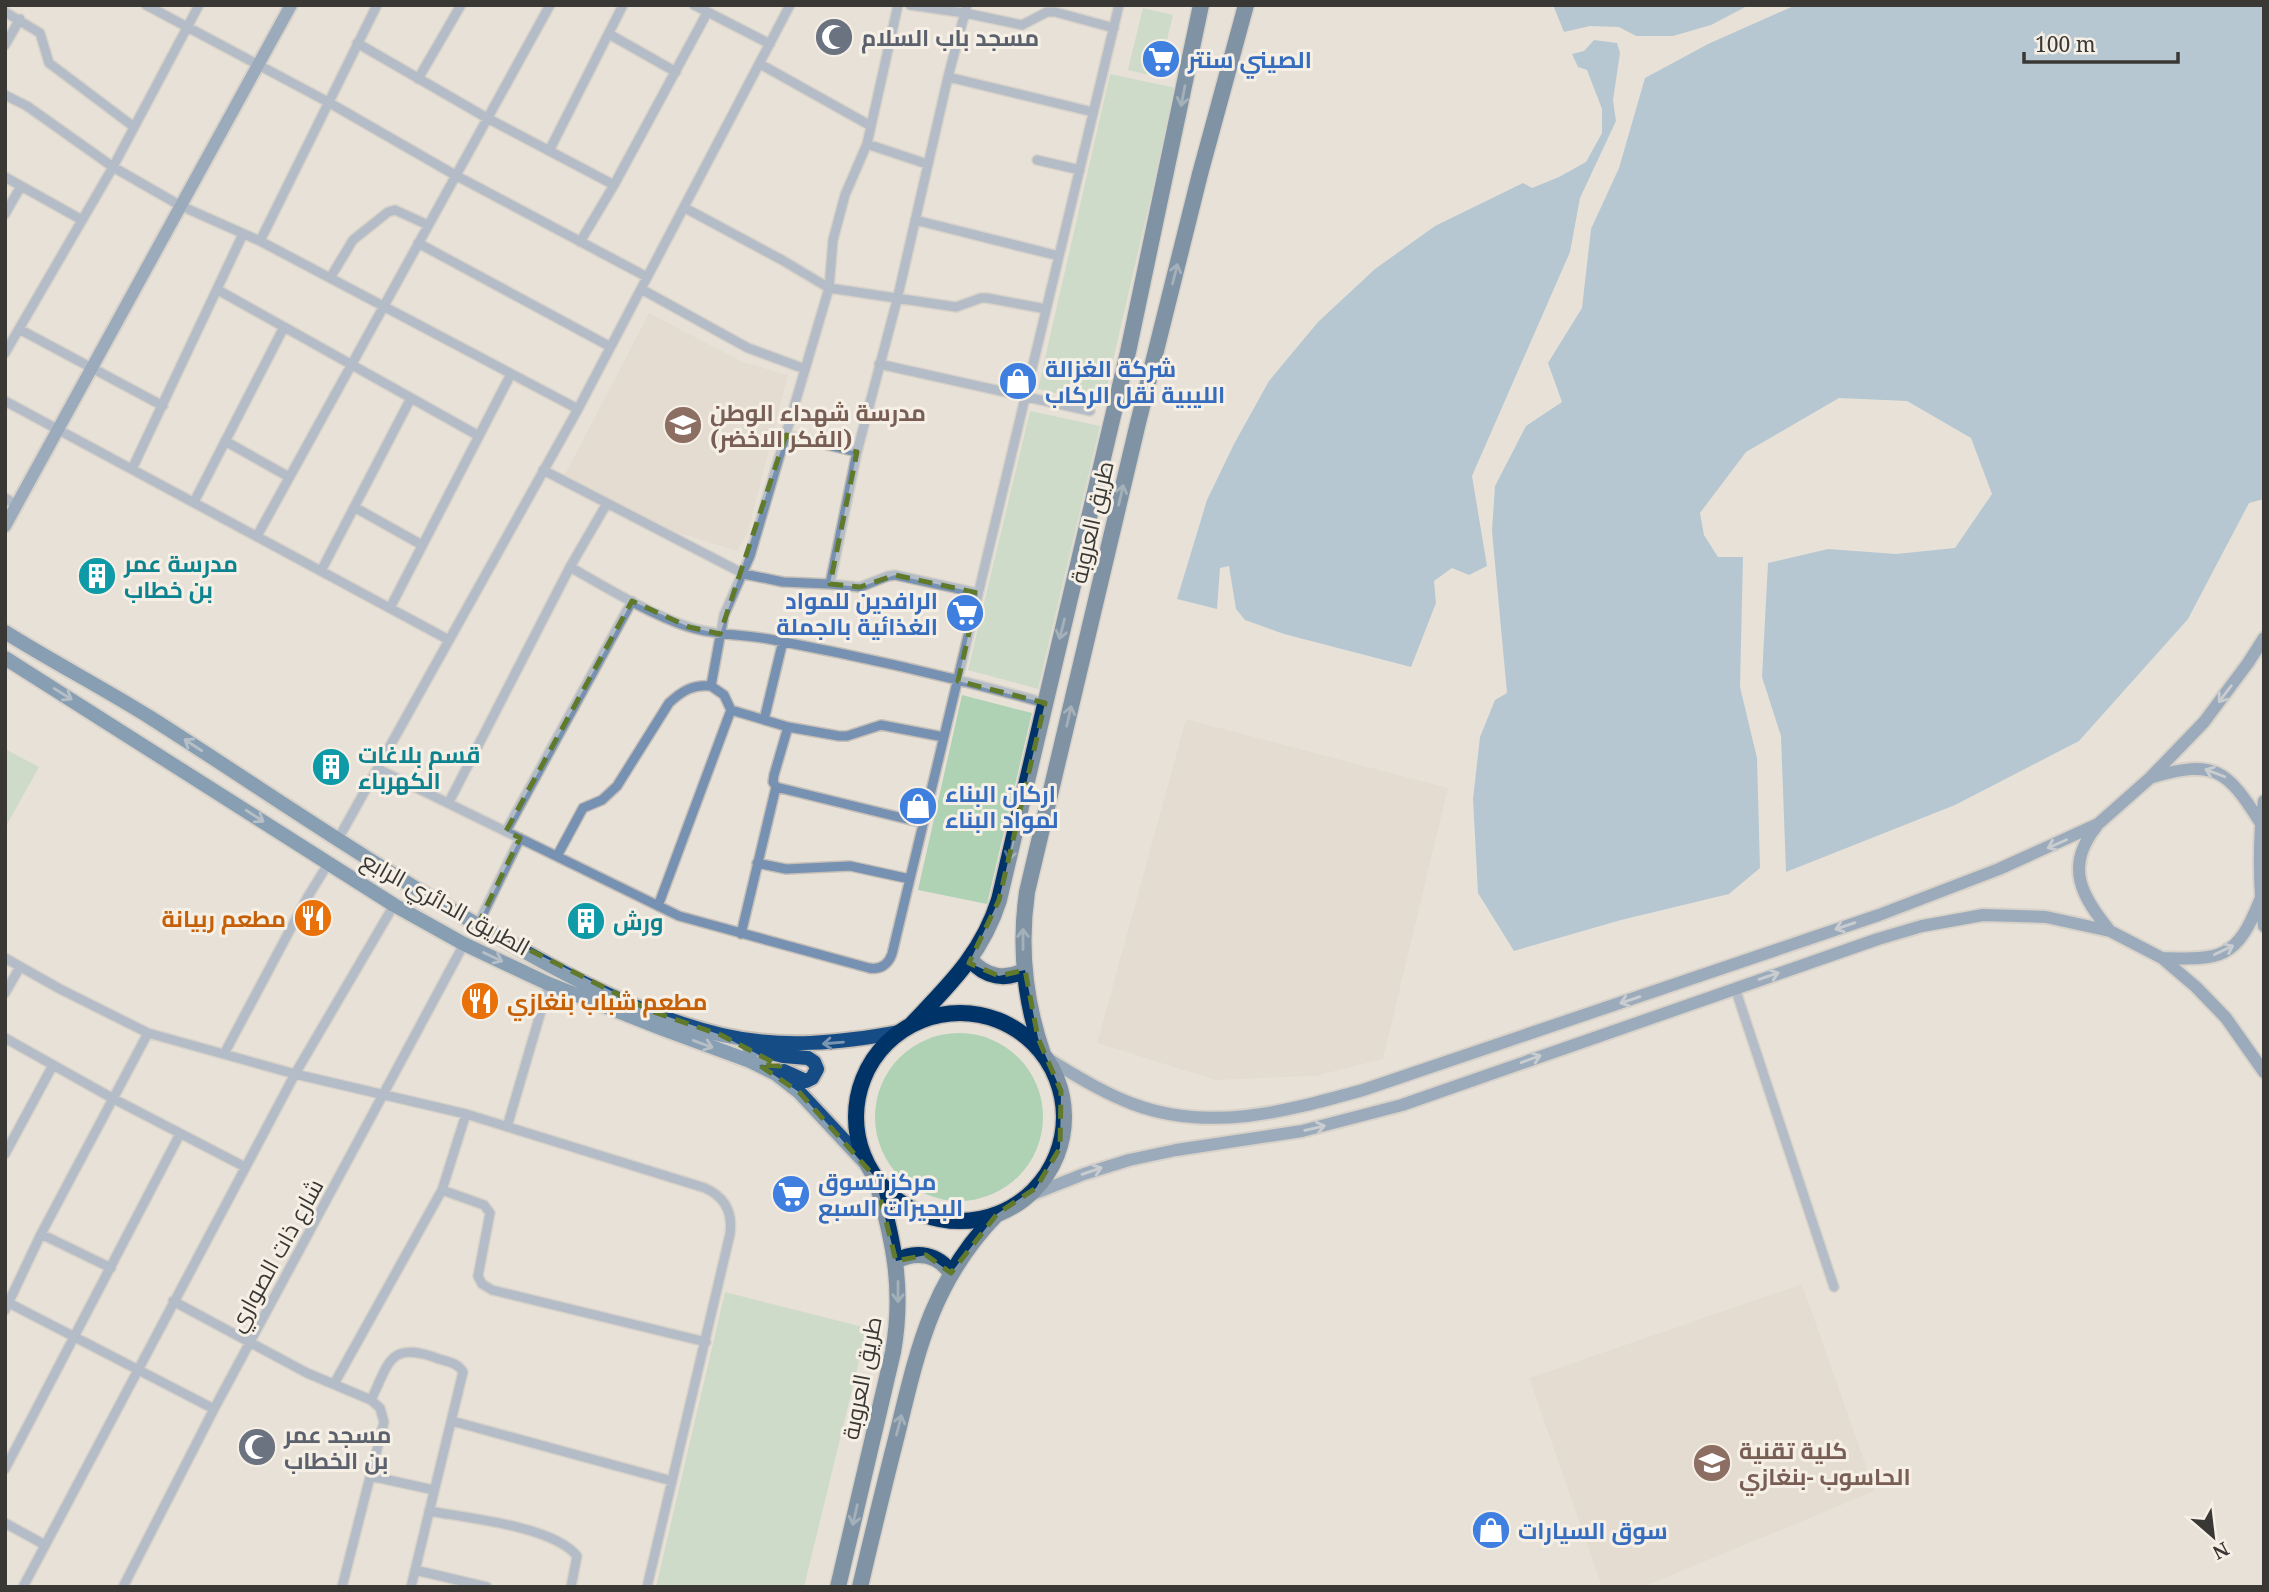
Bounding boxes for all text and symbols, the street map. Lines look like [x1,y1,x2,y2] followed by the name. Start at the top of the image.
[813,16,855,58] mosque icon: مسجد باب السلام
[861,21,1039,54] place label: مسجد باب السلام
[2024,21,2178,65] scale bar
[2035,30,2096,58] text: 100 m
[1140,38,1182,80] supermarket icon: الصيني سنتر
[1187,43,1312,79] place label: الصيني سنتر
[1176,84,1189,107] one-way arrow
[1169,263,1182,286] one-way arrow
[1045,352,1225,410] place label: شركة الغزالة الليبية نقل الركاب
[997,360,1039,402] shop icon: شركة الغزالة الليبية نقل الركاب
[710,396,926,454] place label: مدرسة شهداء الوطن (الفكر الاخضر)
[662,404,704,446] school or university icon: مدرسة شهداء الوطن (الفكر الاخضر)
[1061,458,1121,586] street label: طريق العروبة
[1115,484,1128,507] one-way arrow
[123,547,238,605] place label: مدرسة عمر بن خطاب
[76,555,118,597] building icon: مدرسة عمر بن خطاب
[776,584,938,642] place label: الرافدين للمواد الغذائية بالجملة
[944,592,986,634] supermarket icon: الرافدين للمواد الغذائية بالجملة
[1055,617,1068,639] one-way arrow
[2218,685,2233,703] one-way arrow
[53,688,73,702] one-way arrow
[1063,705,1076,728] one-way arrow
[183,738,203,752] one-way arrow
[358,738,480,796] place label: قسم بلاغات الكهرباء
[310,746,352,788] building icon: قسم بلاغات الكهرباء
[2205,766,2227,779] one-way arrow
[945,777,1059,835] place label: اركان البناء لمواد البناء
[897,785,939,827] shop icon: اركان البناء لمواد البناء
[245,809,264,824] one-way arrow
[1003,838,1017,861] one-way arrow
[2047,838,2069,851] one-way arrow
[355,843,536,965] street label: الطريق الدائري الرابع
[292,897,334,939] restaurant icon: مطعم ربيانة
[565,900,607,942] building icon: ورش
[162,902,286,935] place label: مطعم ربيانة
[613,905,663,937] place label: ورش
[1835,921,1857,933] one-way arrow
[1016,928,1030,951] one-way arrow
[2213,943,2234,957] one-way arrow
[481,951,503,964] one-way arrow
[1758,969,1780,982] one-way arrow
[459,980,501,1022] restaurant icon: مطعم شباب بنغازي
[507,985,707,1021] place label: مطعم شباب بنغازي
[1619,994,1641,1007] one-way arrow
[822,1036,845,1049] one-way arrow
[691,1039,713,1051] one-way arrow
[1520,1052,1542,1064] one-way arrow
[1303,1121,1326,1134] one-way arrow
[1080,1164,1102,1176] one-way arrow
[818,1165,963,1224] place label: مركز تسوق البحيرات السبع
[220,1173,333,1339] street label: شارع ذات الصواري
[770,1173,812,1215] supermarket icon: مركز تسوق البحيرات السبع
[891,1280,905,1303] one-way arrow
[833,1314,889,1442] street label: طريق العروبة
[893,1414,906,1437] one-way arrow
[283,1418,392,1476] place label: مسجد عمر بن الخطاب
[236,1426,278,1468] mosque icon: مسجد عمر بن الخطاب
[1739,1434,1911,1496] place label: كلية تقنية الحاسوب -بنغازي
[1691,1442,1733,1484] school or university icon: كلية تقنية الحاسوب -بنغازي
[2178,1501,2248,1571] north arrow
[848,1503,861,1526] one-way arrow
[1470,1509,1512,1551] shop icon: سوق السيارات
[1518,1514,1668,1546] place label: سوق السيارات
[2208,1536,2234,1566] text: N

